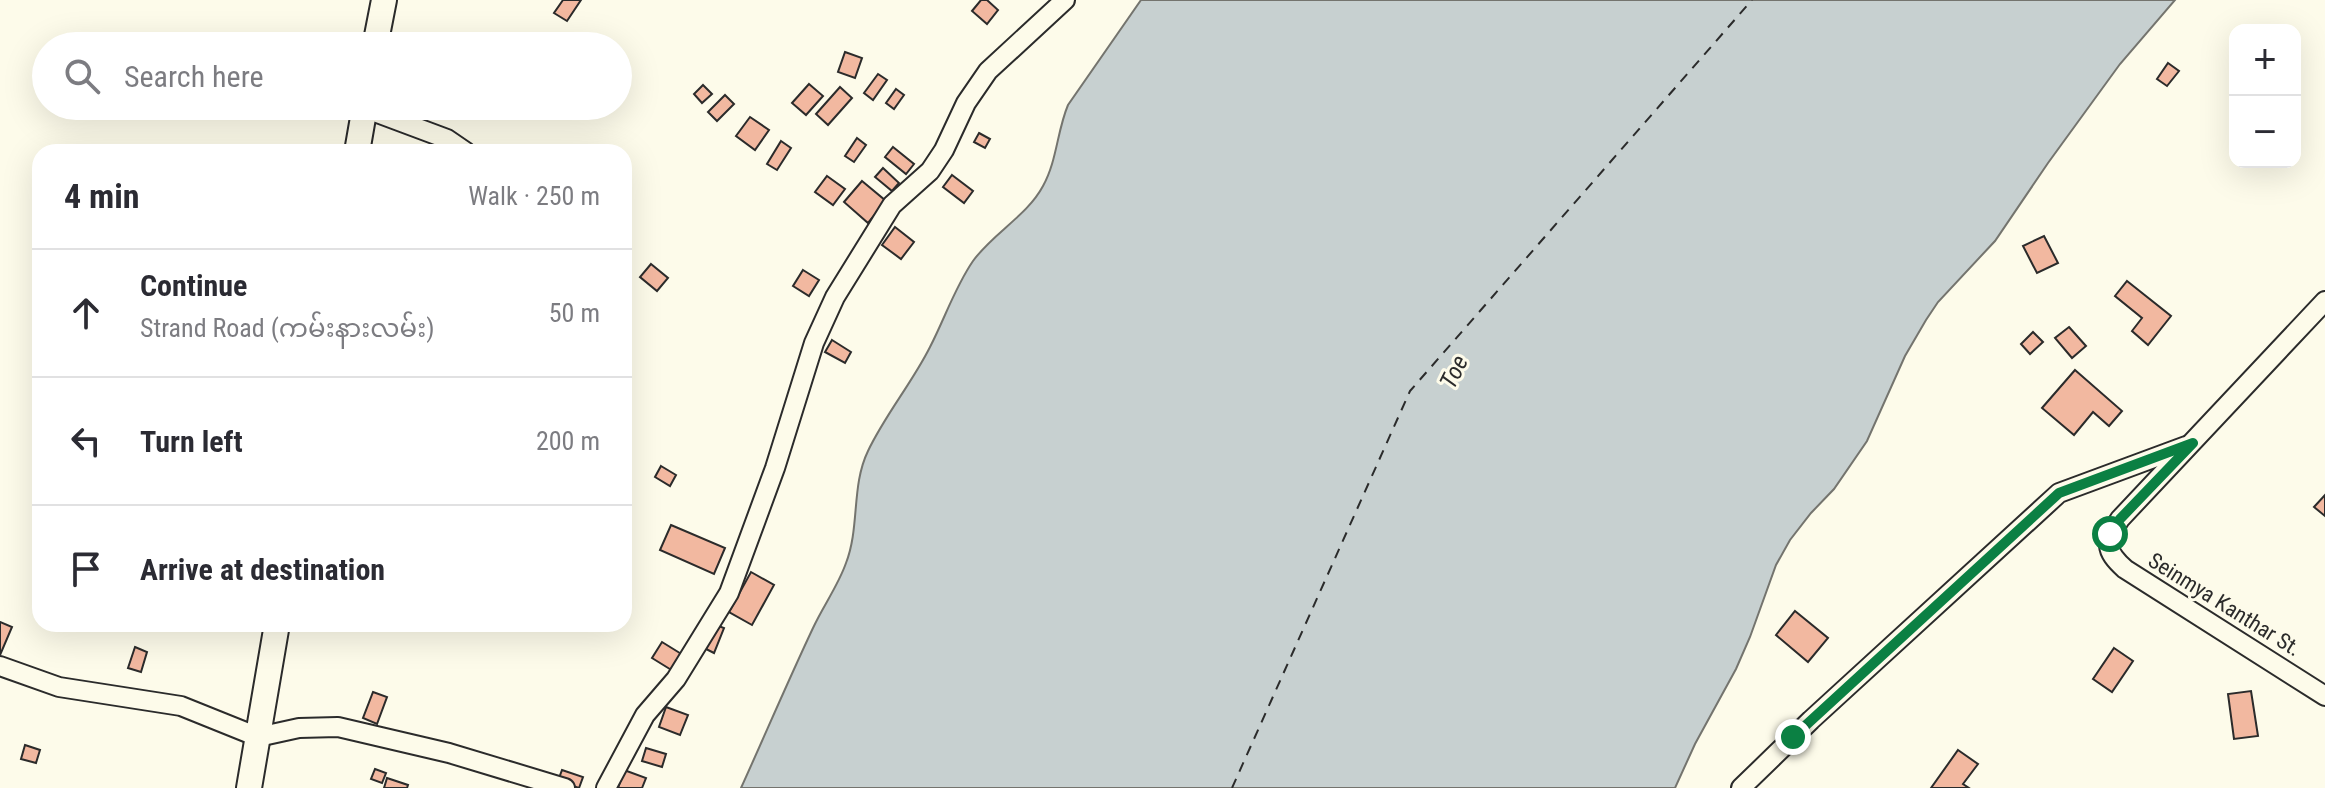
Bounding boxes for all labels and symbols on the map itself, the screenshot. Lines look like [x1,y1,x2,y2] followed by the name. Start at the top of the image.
[1434,351,1474,393] water label: Toe
[2092,516,2128,552] route start
[2144,547,2306,661] street label: Seinmya Kanthar St.
[1775,719,1811,755] route end

